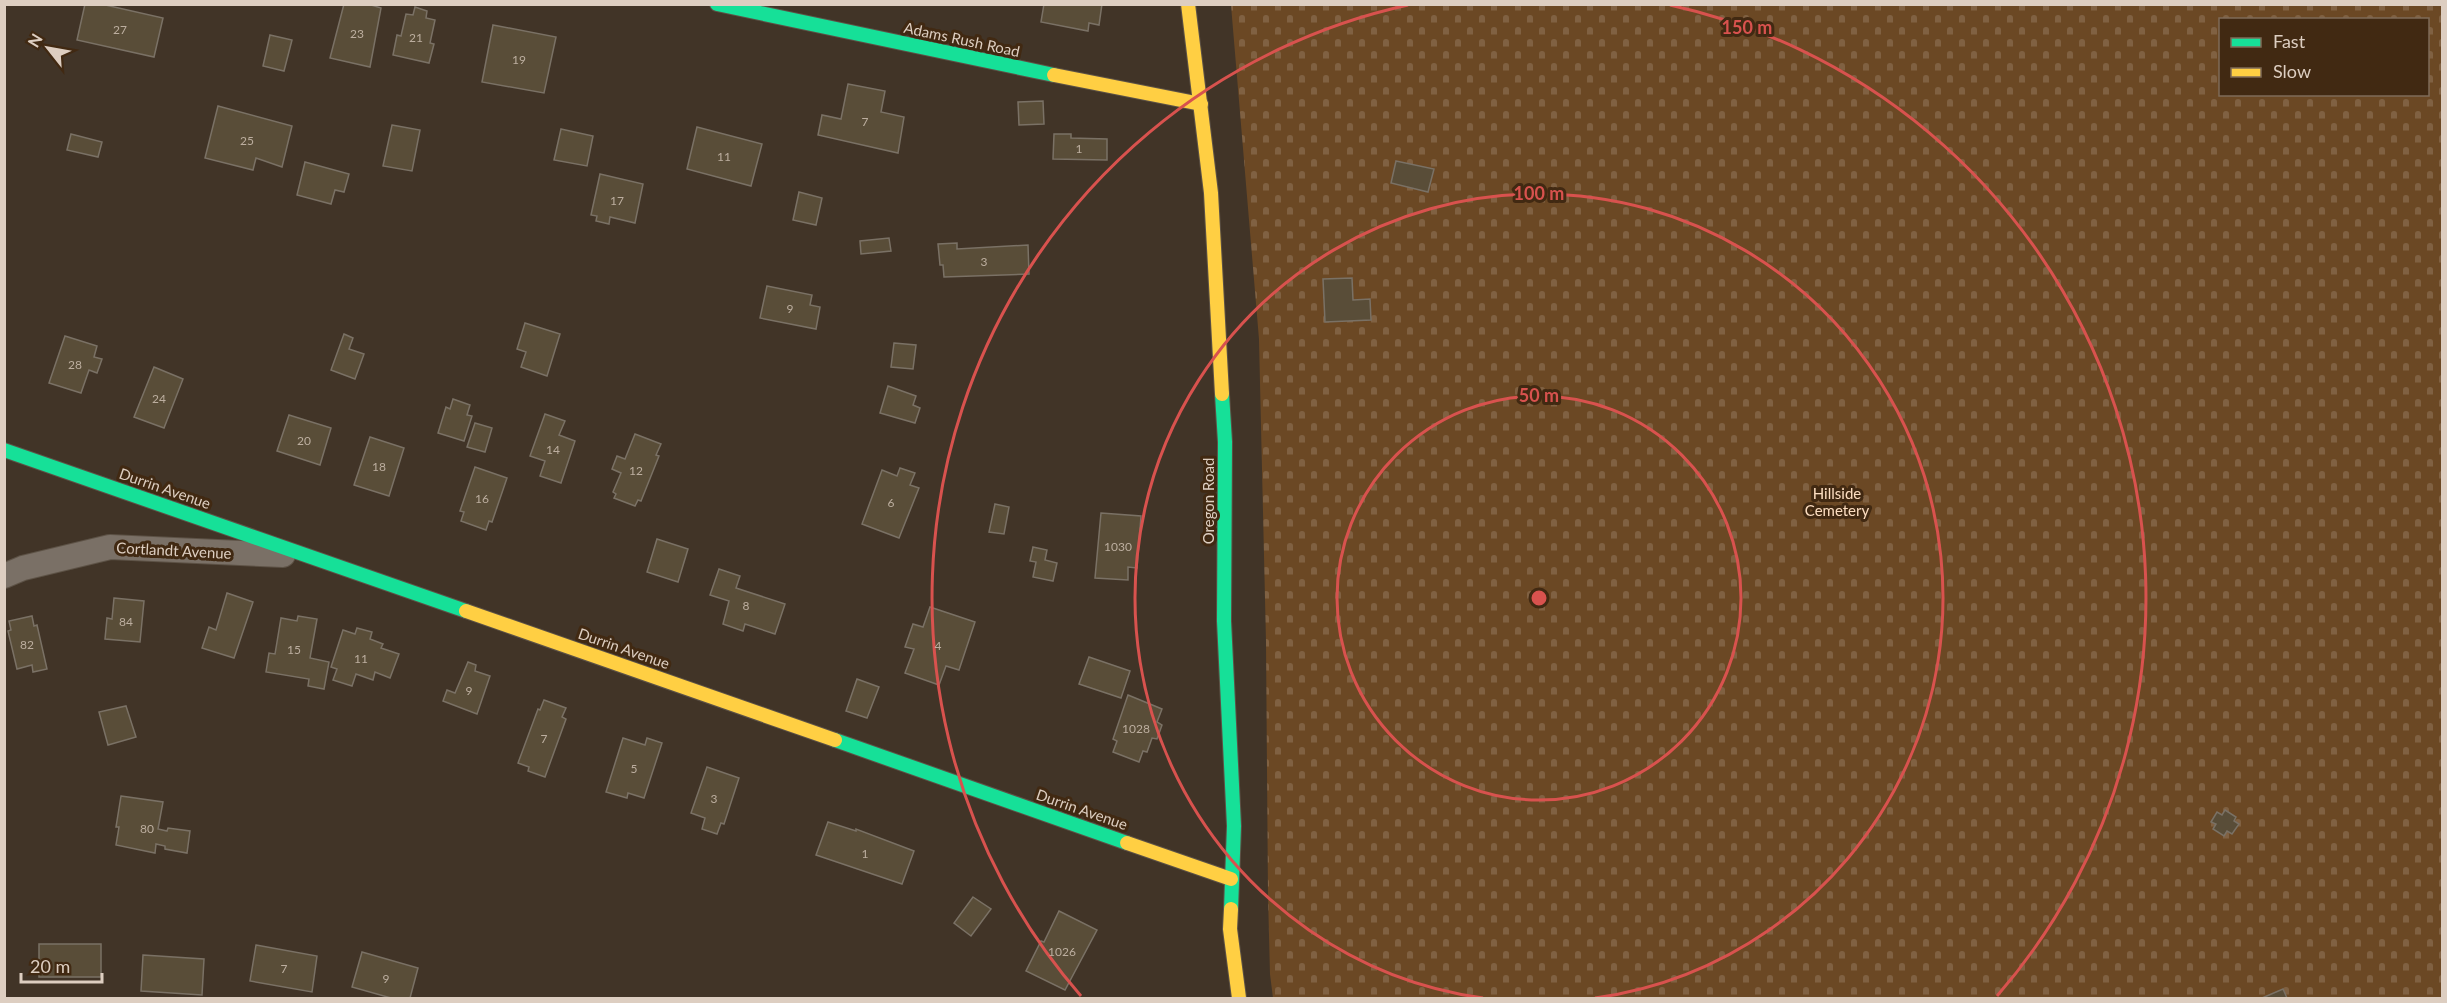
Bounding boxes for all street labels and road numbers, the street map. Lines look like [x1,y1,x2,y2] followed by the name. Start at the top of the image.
[902,18,1022,60] street label: Adams Rush Road
[1199,458,1217,544] street label: Oregon Road
[117,464,213,512] street label: Durrin Avenue
[116,538,232,562] street label: Cortlandt Avenue
[576,624,672,672] street label: Durrin Avenue
[1034,785,1130,833] street label: Durrin Avenue

